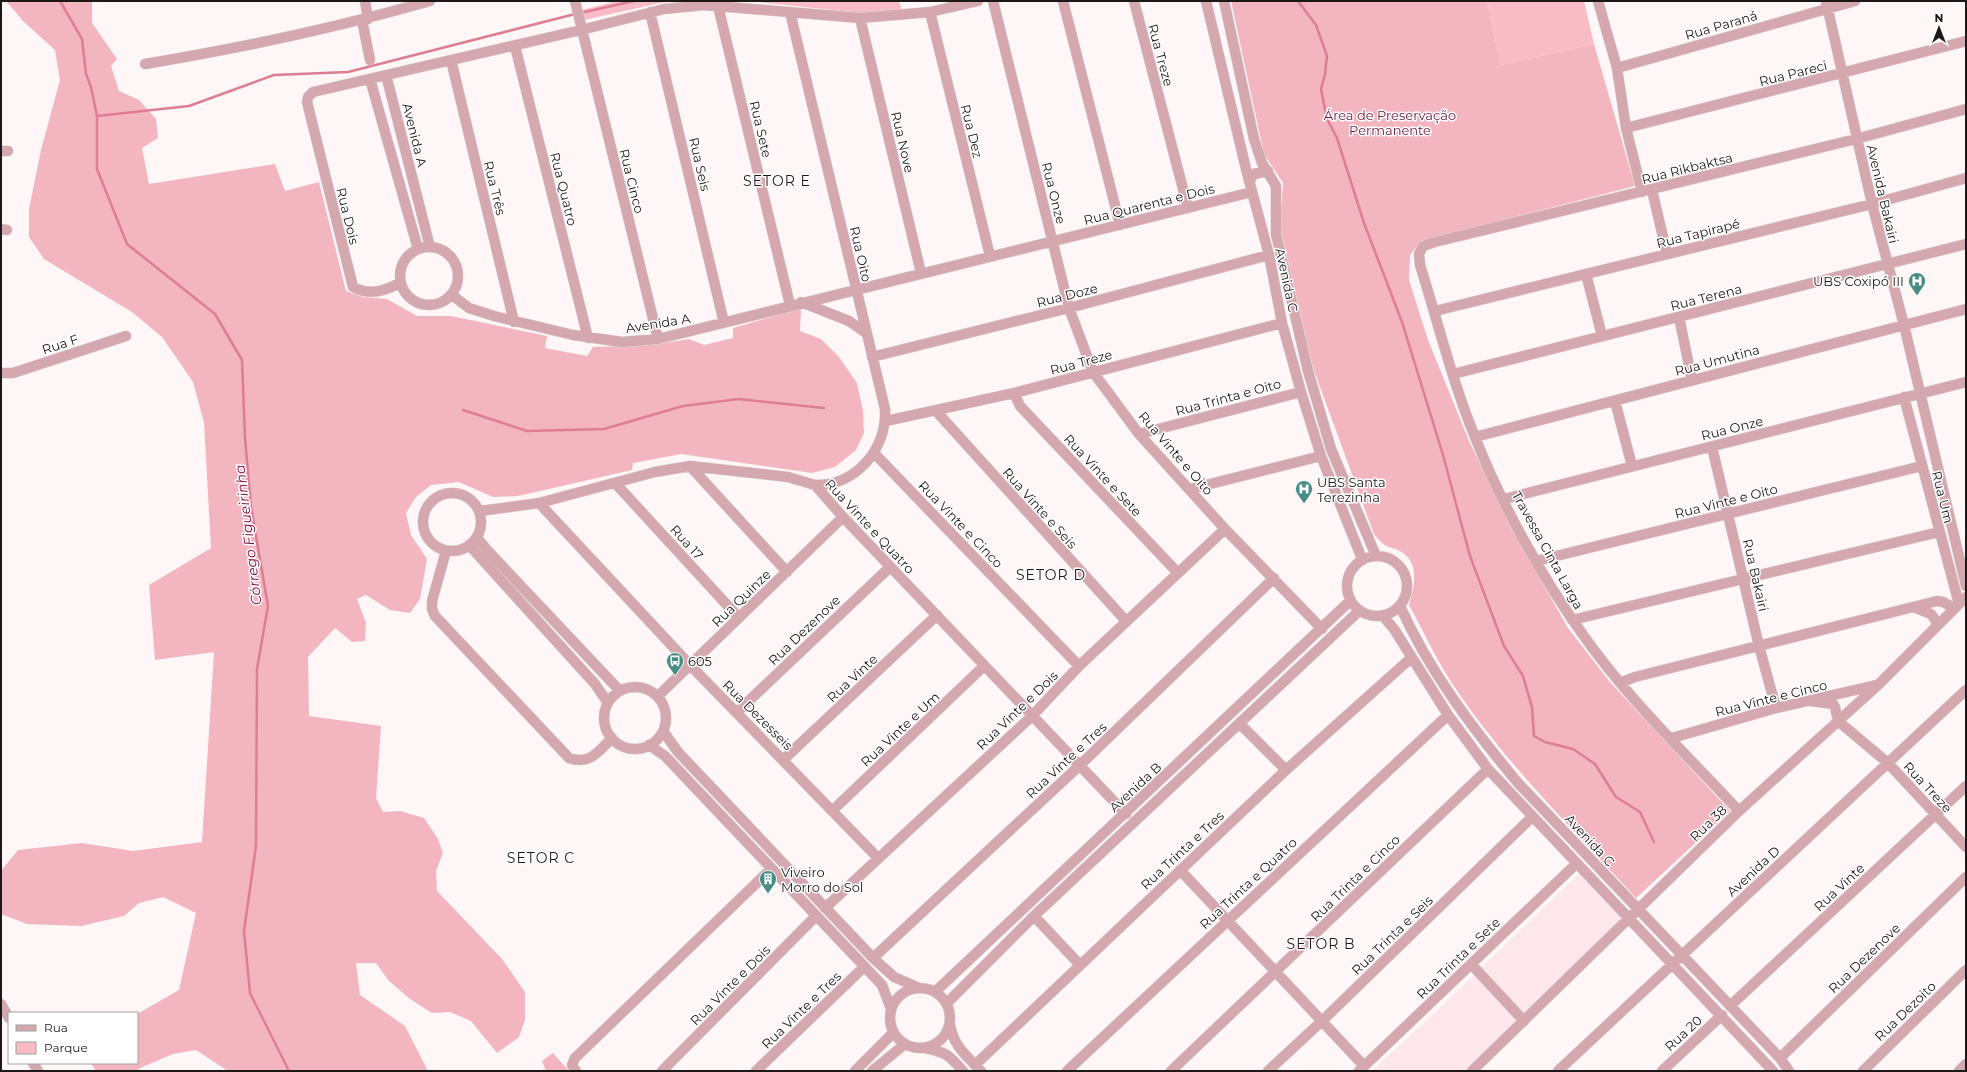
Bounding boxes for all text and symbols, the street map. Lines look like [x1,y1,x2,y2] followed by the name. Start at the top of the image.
[1683,7,1759,43] street label: Rua Paraná
[1919,8,1959,48] north arrow
[1935,11,1943,25] text: N
[1145,22,1177,88] street label: Rua Treze
[1757,57,1829,89] street label: Rua Pareci
[747,99,775,159] street label: Rua Sete
[399,101,431,169] street label: Avenida A
[958,103,986,160] street label: Rua Dez
[1324,107,1456,138] park label: Área de Preservação Permanente
[888,110,918,174] street label: Rua Nove
[686,135,714,193] street label: Rua Seis
[1864,143,1902,245] street label: Avenida Bakairi
[616,147,648,215] street label: Rua Cinco
[1640,149,1734,187] street label: Rua Rikbaktsa
[547,151,581,227] street label: Rua Quatro
[480,159,510,217] street label: Rua Três
[1039,160,1069,226] street label: Rua Onze
[743,172,811,190] district label: SETOR E
[1082,180,1216,228] street label: Rua Quarenta e Dois
[333,186,363,246] street label: Rua Dois
[1655,215,1741,251] street label: Rua Tapirapé
[847,225,875,283] street label: Rua Oito
[1272,247,1302,313] street label: Avenida C
[1907,271,1927,296] hospital icon: UBS Coxipó III
[1813,273,1904,289] place label: UBS Coxipó III
[1035,280,1099,310] street label: Rua Doze
[1669,280,1743,314] street label: Rua Terena
[625,310,692,336] street label: Avenida A
[40,331,80,357] street label: Rua F
[1673,341,1761,379] street label: Rua Umutina
[1048,346,1114,378] street label: Rua Treze
[1173,375,1283,419] street label: Rua Trinta e Oito
[1135,408,1217,498] street label: Rua Vinte e Oito
[1699,413,1765,443] street label: Rua Onze
[1061,431,1145,520] street label: Rua Vinte e Sete
[230,464,266,606] water label: Córrego Figueirinha
[999,464,1081,552] street label: Rua Vinte e Seis
[1929,469,1957,525] street label: Rua Um
[1317,474,1386,505] place label: UBS Santa Terezinha
[822,475,918,577] street label: Rua Vinte e Quatro
[915,477,1007,571] street label: Rua Vinte e Cinco
[1294,479,1314,504] hospital icon: UBS Santa Terezinha
[1673,480,1779,522] street label: Rua Vinte e Oito
[1509,488,1587,612] street label: Travessa Cinta Larga
[667,521,707,563] street label: Rua 17
[1740,537,1772,613] street label: Rua Bakairi
[708,566,774,630] street label: Rua Quinze
[1016,566,1086,584] district label: SETOR D
[765,592,843,668] street label: Rua Dezenove
[823,650,881,705] street label: Rua Vinte
[665,651,685,676] bus stop icon: 605
[688,653,712,669] place label: 605
[973,667,1061,753] street label: Rua Vinte e Dois
[1713,676,1829,720] street label: Rua Vinte e Cinco
[720,677,796,753] street label: Rua Dezesseis
[857,688,943,770] street label: Rua Vinte e Um
[1022,719,1110,801] street label: Rua Vinte e Tres
[1900,758,1956,816] street label: Rua Treze
[1106,759,1165,815] street label: Avenida B
[1686,802,1730,844] street label: Rua 38
[1137,807,1227,893] street label: Rua Trinta e Tres
[1562,811,1618,869] street label: Avenida C
[1307,831,1403,925] street label: Rua Trinta e Cinco
[1196,834,1300,932] street label: Rua Trinta e Quatro
[1723,842,1783,900] street label: Avenida D
[507,849,575,867] district label: SETOR C
[1810,859,1868,914] street label: Rua Vinte
[781,864,863,895] place label: Viveiro Morro do Sol
[758,869,778,894] building icon: Viveiro Morro do Sol
[1348,892,1436,978] street label: Rua Trinta e Seis
[1413,914,1503,1002] street label: Rua Trinta e Sete
[1825,920,1903,996] street label: Rua Dezenove
[1287,935,1355,953] district label: SETOR B
[687,942,773,1028] street label: Rua Vinte e Dois
[758,968,844,1052] street label: Rua Vinte e Tres
[1871,978,1939,1044] street label: Rua Dezoito
[8,1012,138,1064] legend
[1661,1012,1705,1054] street label: Rua 20
[44,1020,68,1035] text: Rua
[44,1040,88,1055] text: Parque

